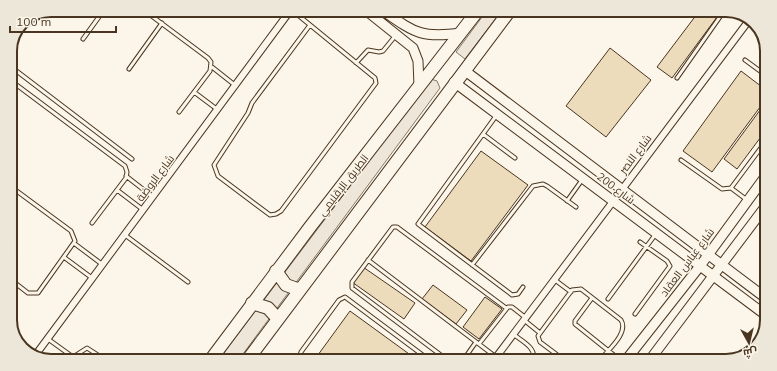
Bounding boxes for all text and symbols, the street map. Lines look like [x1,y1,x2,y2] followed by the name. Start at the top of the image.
[10,8,116,34] scale bar
[16,14,51,29] text: 100 m
[615,132,655,178] street label: شارع النصر
[315,151,373,220] street label: الطريق الإقليمي
[133,152,178,205] street label: شارع الروضة
[594,169,638,208] street label: شارع 200
[657,225,718,300] street label: شارع عباس العقاد
[729,323,769,363] north arrow
[742,345,758,361] text: ش

